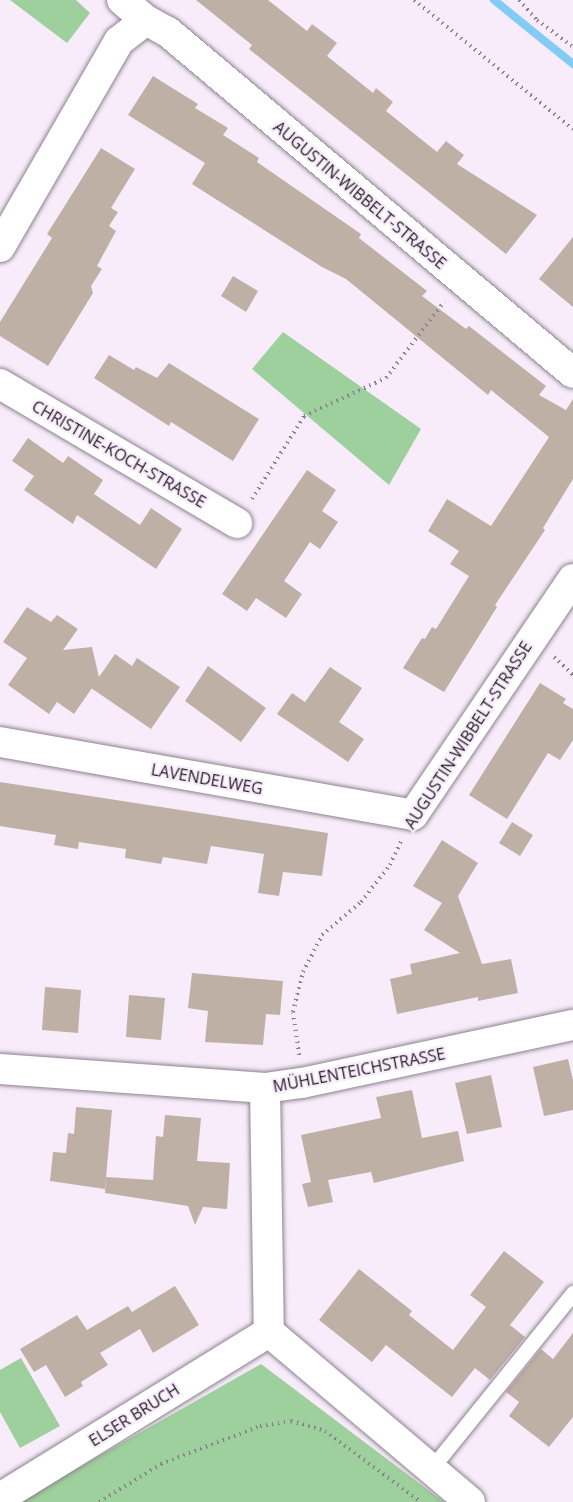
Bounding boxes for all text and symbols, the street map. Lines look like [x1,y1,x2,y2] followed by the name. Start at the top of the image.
[270,117,450,273] street label: AUGUSTIN-WIBBELT-STRASSE
[29,396,209,512] street label: CHRISTINE-KOCH-STRASSE
[400,638,536,832] street label: AUGUSTIN-WIBBELT-STRASSE
[150,760,264,798] street label: LAVENDELWEG
[271,1044,447,1096] street label: MÜHLENTEICHSTRASSE
[85,1380,183,1450] street label: ELSER BRUCH

